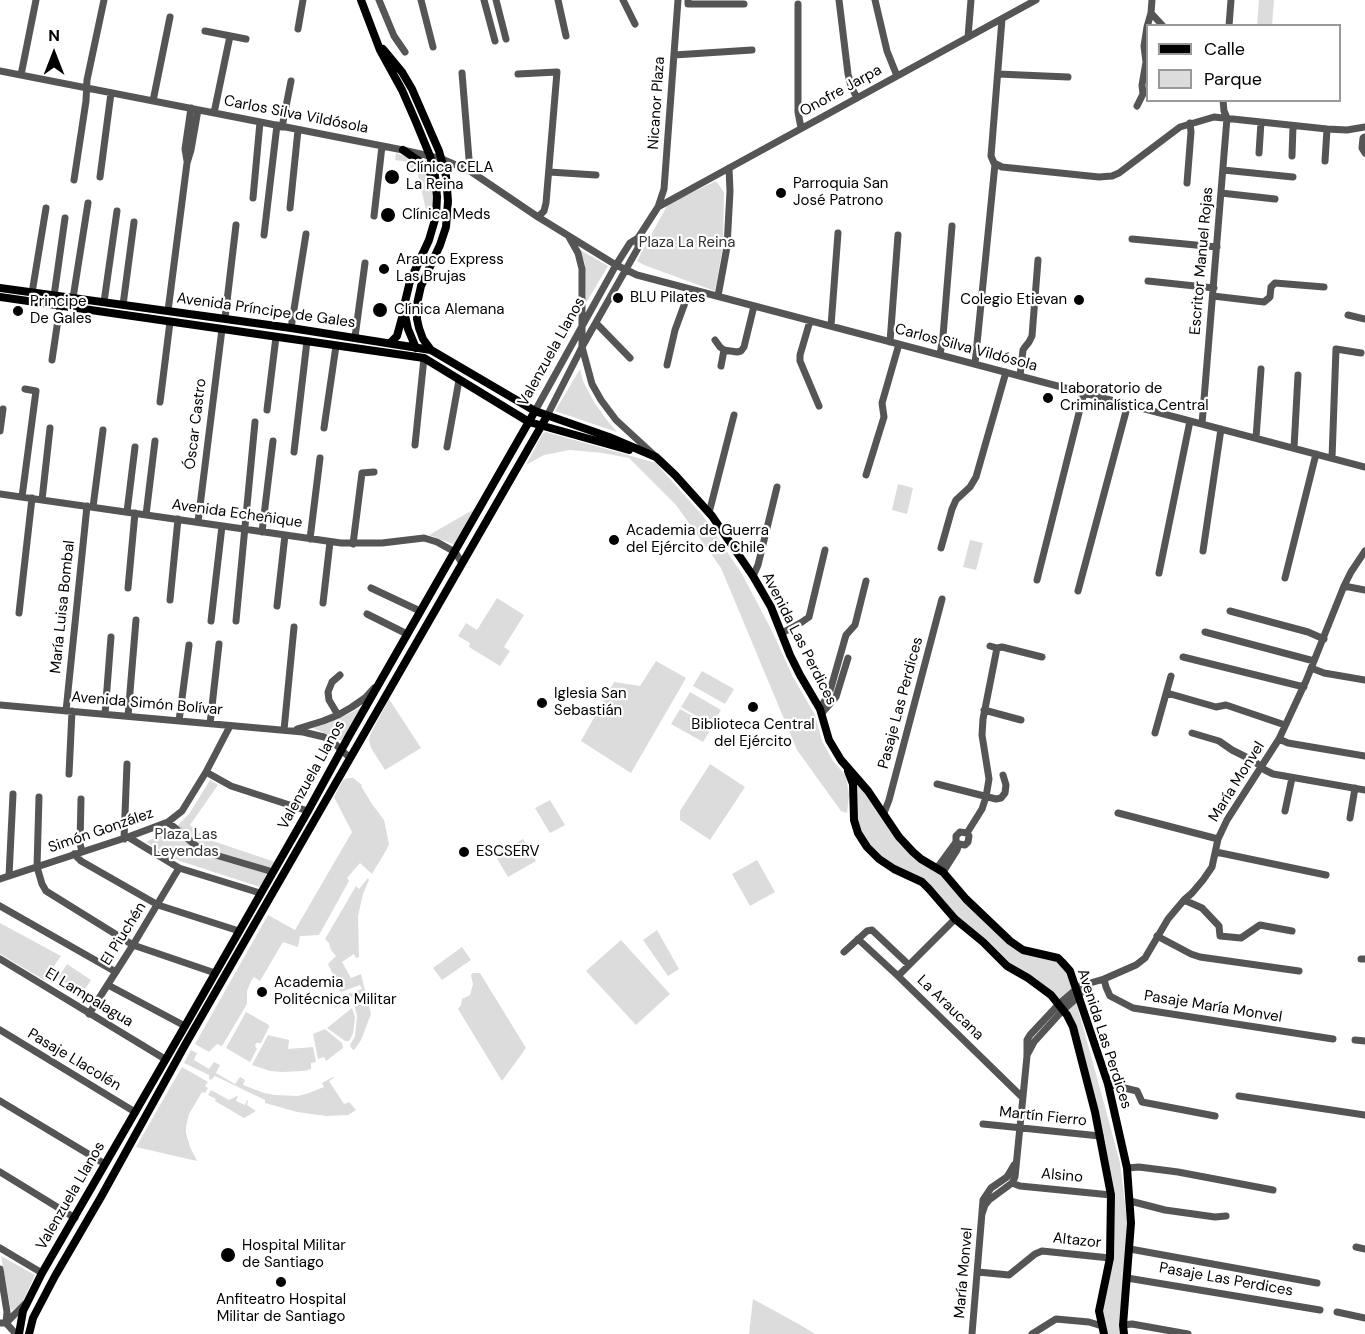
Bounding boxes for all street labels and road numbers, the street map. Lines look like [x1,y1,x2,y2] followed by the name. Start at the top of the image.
[645,56,669,150] street label: Nicanor Plaza
[797,61,885,121] street label: Onofre Jarpa
[222,92,370,138] street label: Carlos Silva Vildósola
[1187,186,1217,336] street label: Escritor Manuel Rojas
[176,290,356,332] street label: Avenida Príncipe de Gales
[515,294,589,410] street label: Valenzuela Llanos
[893,320,1039,376] street label: Carlos Silva Vildósola
[181,377,211,471] street label: Óscar Castro
[170,496,304,532] street label: Avenida Echeñique
[47,540,79,674] street label: María Luisa Bombal
[758,570,840,708] street label: Avenida Las Perdices
[875,635,927,771] street label: Pasaje Las Perdices
[70,688,224,720] street label: Avenida Simón Bolívar
[275,717,349,833] street label: Valenzuela Llanos
[1205,739,1269,825] street label: María Monvel
[46,805,156,857] street label: Simón González
[98,899,150,969] street label: El Piuchén
[42,965,136,1031] street label: El Lampalagua
[1073,967,1135,1111] street label: Avenida Las Perdices
[913,972,987,1044] street label: La Araucana
[1143,987,1283,1027] street label: Pasaje María Monvel
[24,1025,124,1095] street label: Pasaje Llacolén
[998,1103,1088,1131] street label: Martín Fierro
[33,1139,109,1253] street label: Valenzuela Llanos
[1040,1165,1084,1187] street label: Alsino
[951,1227,977,1319] street label: María Monvel
[1052,1230,1102,1252] street label: Altazor
[1158,1259,1294,1301] street label: Pasaje Las Perdices

